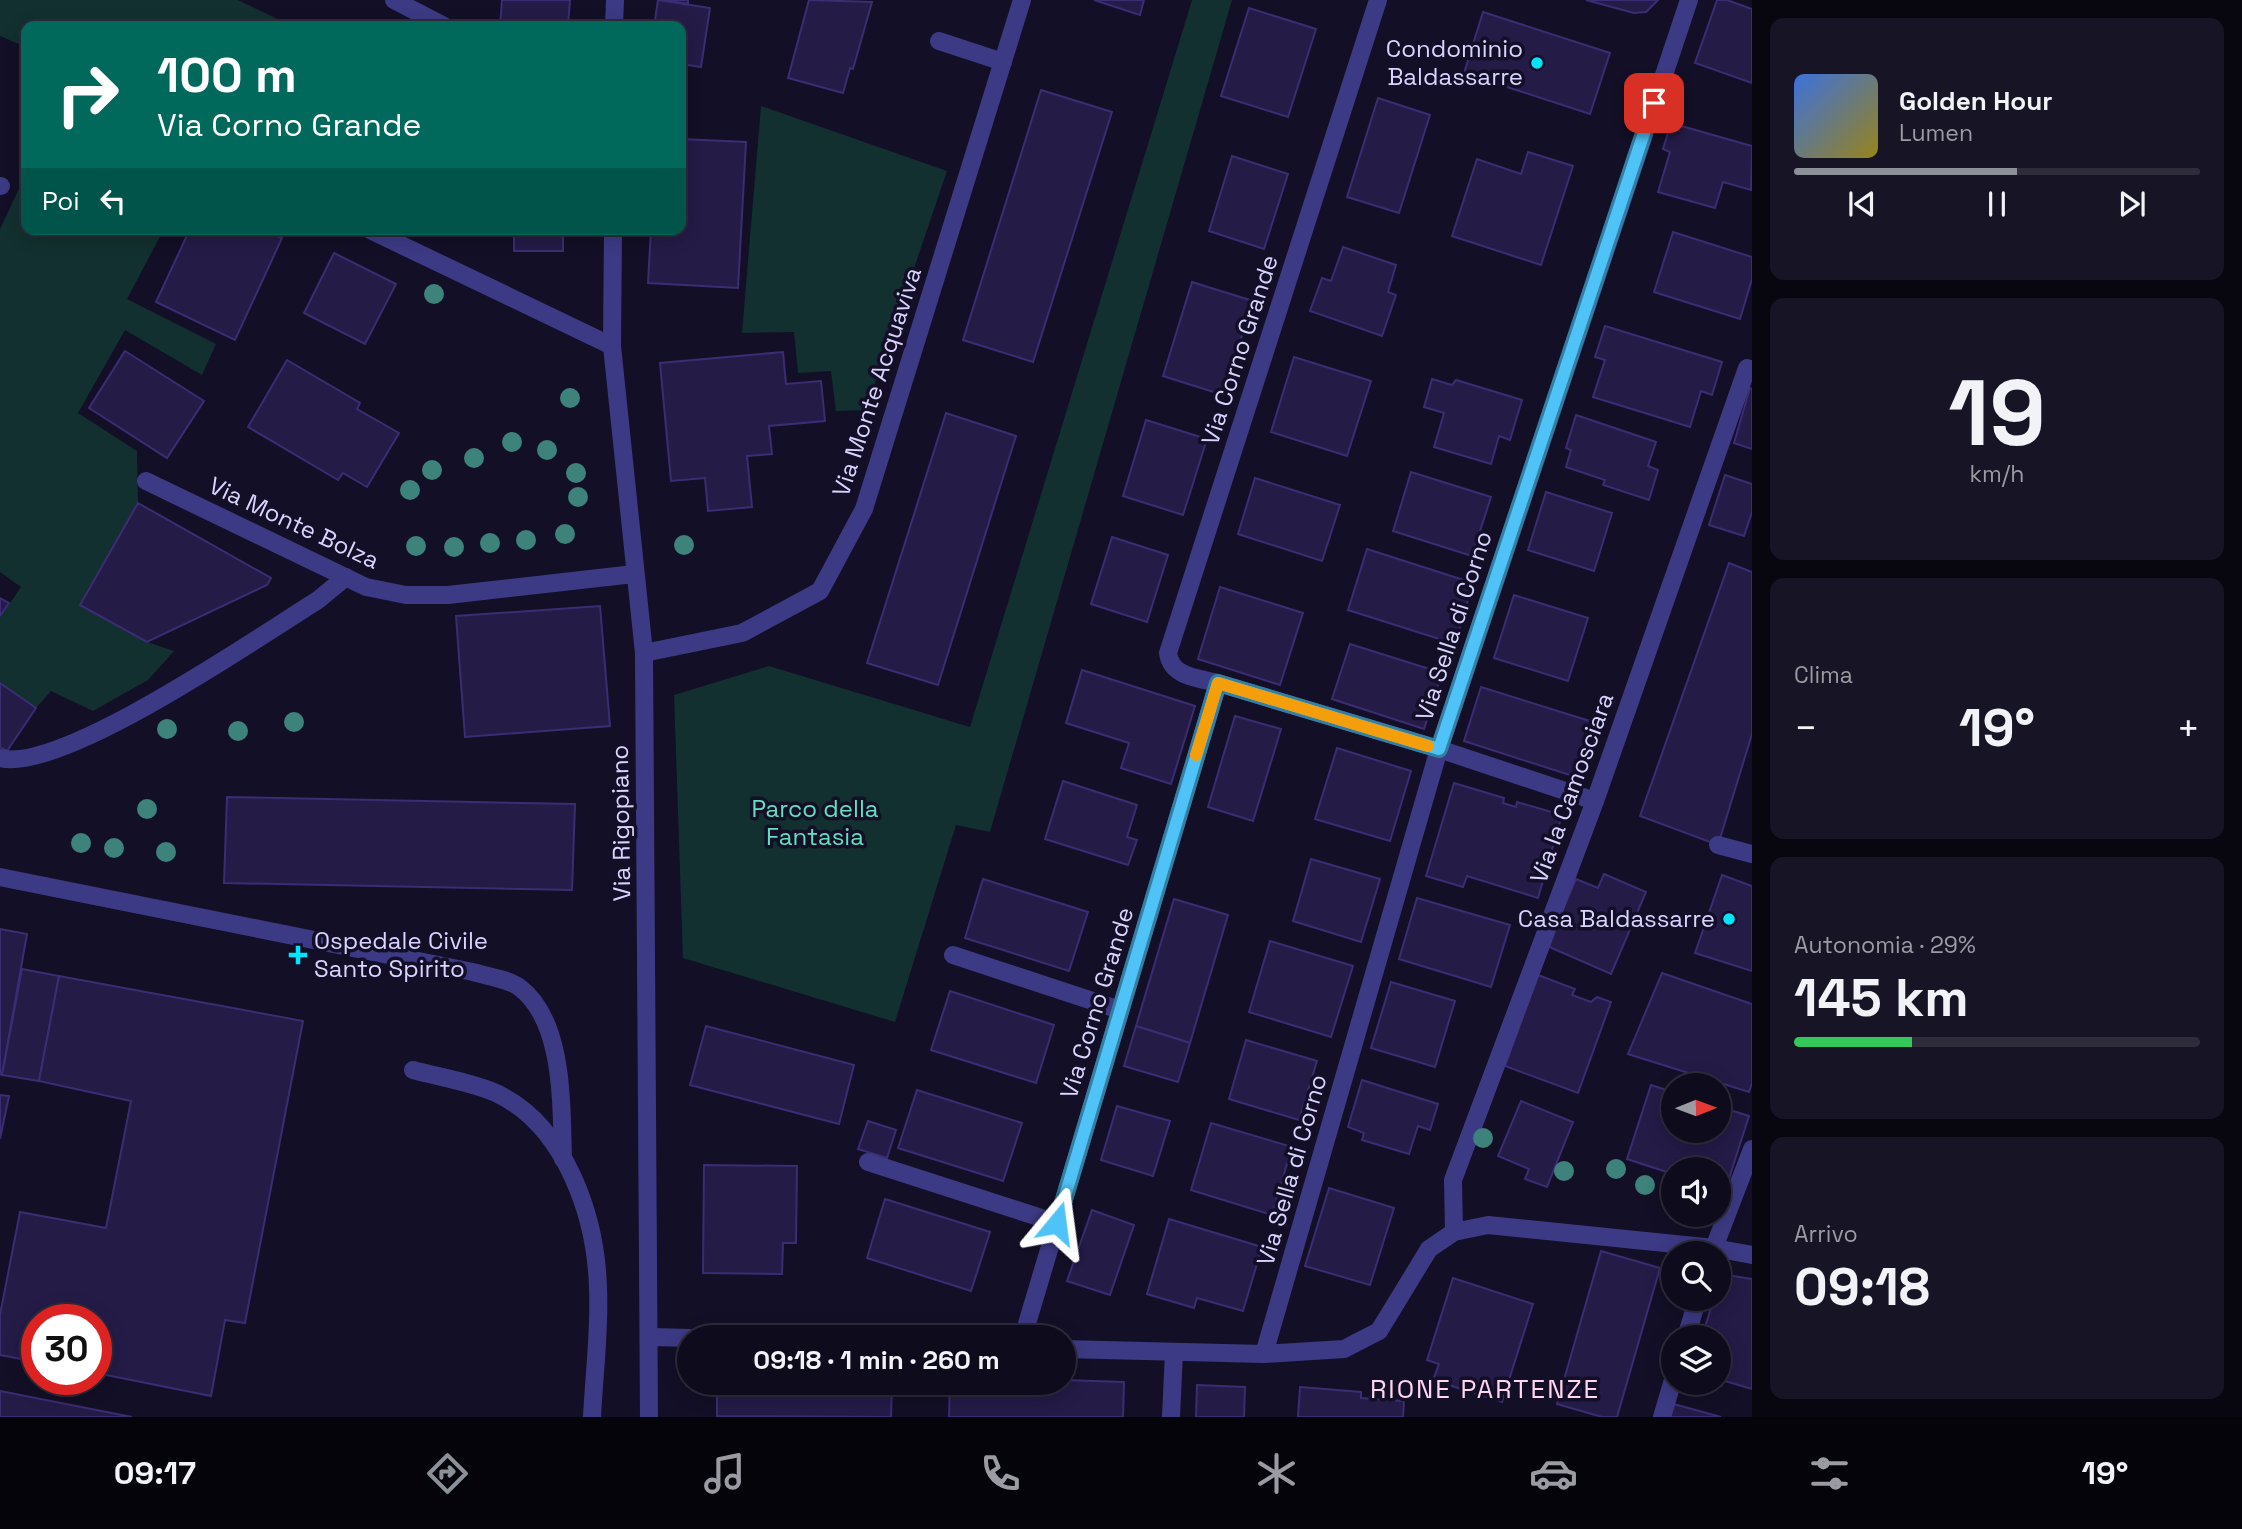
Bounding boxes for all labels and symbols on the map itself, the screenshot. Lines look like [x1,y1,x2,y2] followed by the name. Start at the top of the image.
[1386,33,1523,92] place label: Condominio Baldassarre
[1529,55,1545,71] marker: Condominio Baldassarre
[1624,73,1684,133] pin
[1194,251,1285,449] street label: Via Corno Grande
[825,263,928,500] street label: Via Monte Acquaviva
[204,470,385,576] street label: Via Monte Bolza
[1408,527,1499,725] street label: Via Sella di Corno
[1523,688,1620,887] street label: Via la Camosciara
[604,744,637,902] street label: Via Rigopiano
[751,793,879,852] park label: Parco della Fantasia
[1053,903,1140,1102] street label: Via Corno Grande
[1518,903,1715,934] place label: Casa Baldassarre
[1721,911,1737,927] marker: Casa Baldassarre
[314,925,488,984] place label: Ospedale Civile Santo Spirito
[288,945,308,965] marker: Ospedale Civile Santo Spirito
[1249,1071,1334,1269] street label: Via Sella di Corno
[1661,1073,1731,1143] north arrow
[1020,1186,1094,1260] position arrow
[21,1304,112,1395] speed limit sign: 30
[1370,1372,1600,1406] district label: RIONE PARTENZE

